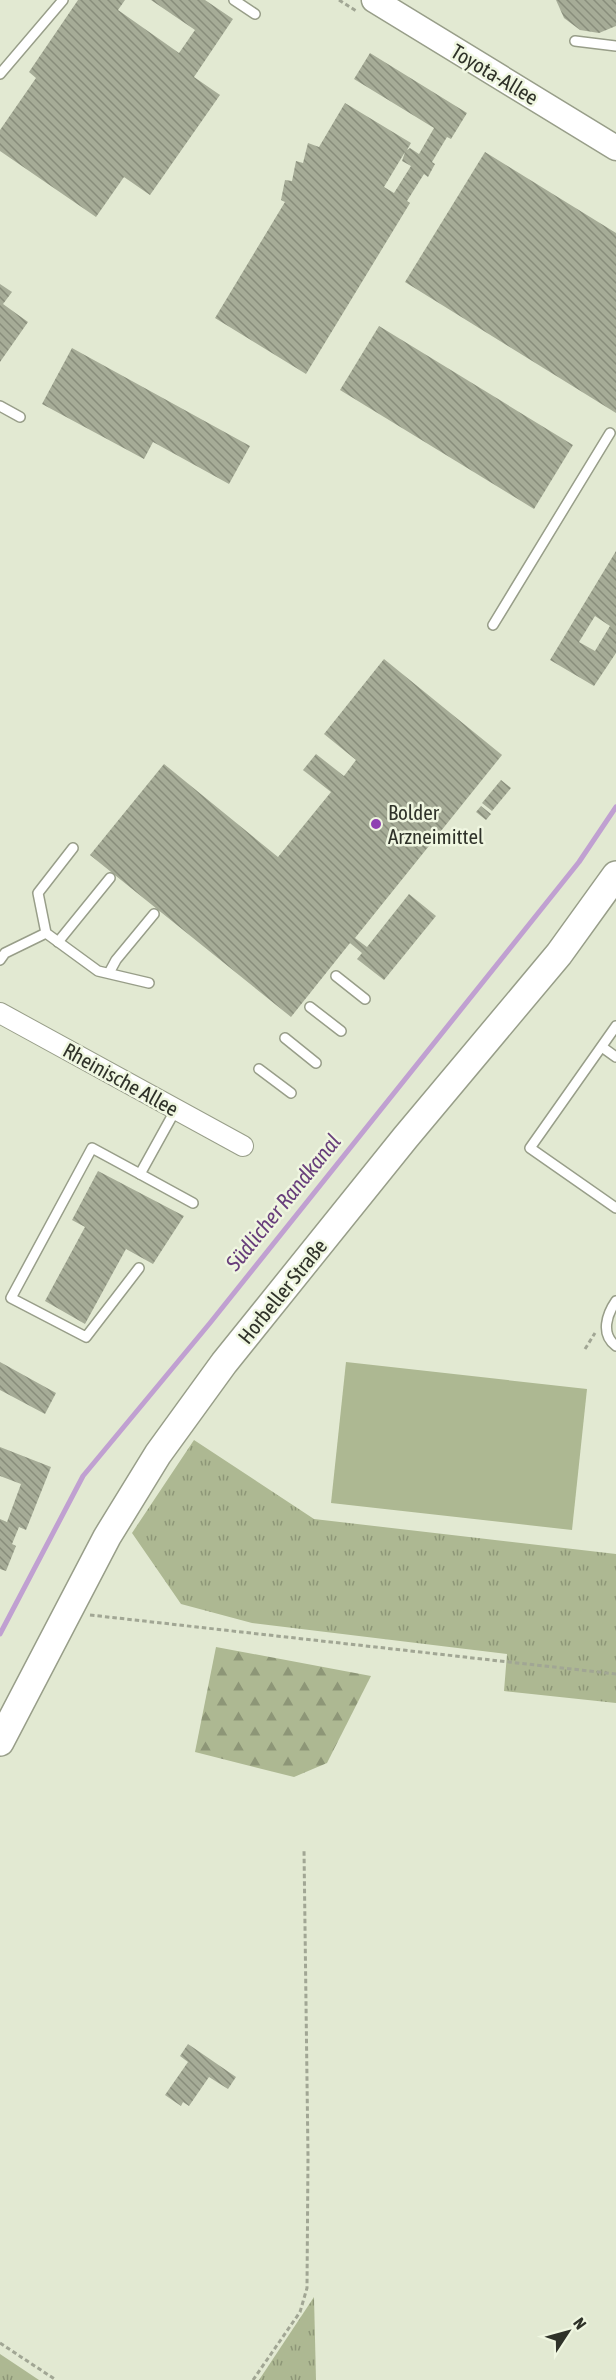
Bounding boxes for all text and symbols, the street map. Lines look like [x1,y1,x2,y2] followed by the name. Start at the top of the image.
[447,39,543,109] street label: Toyota-Allee
[388,800,484,848] place label: Bolder Arzneimittel
[369,817,383,831] marker: Bolder Arzneimittel
[59,1037,183,1121] street label: Rheinische Allee
[219,1129,346,1276] water label: Südlicher Randkanal
[233,1234,331,1348] street label: Horbeller Straße
[538,2302,598,2362] north arrow
[570,2314,590,2332] text: N

